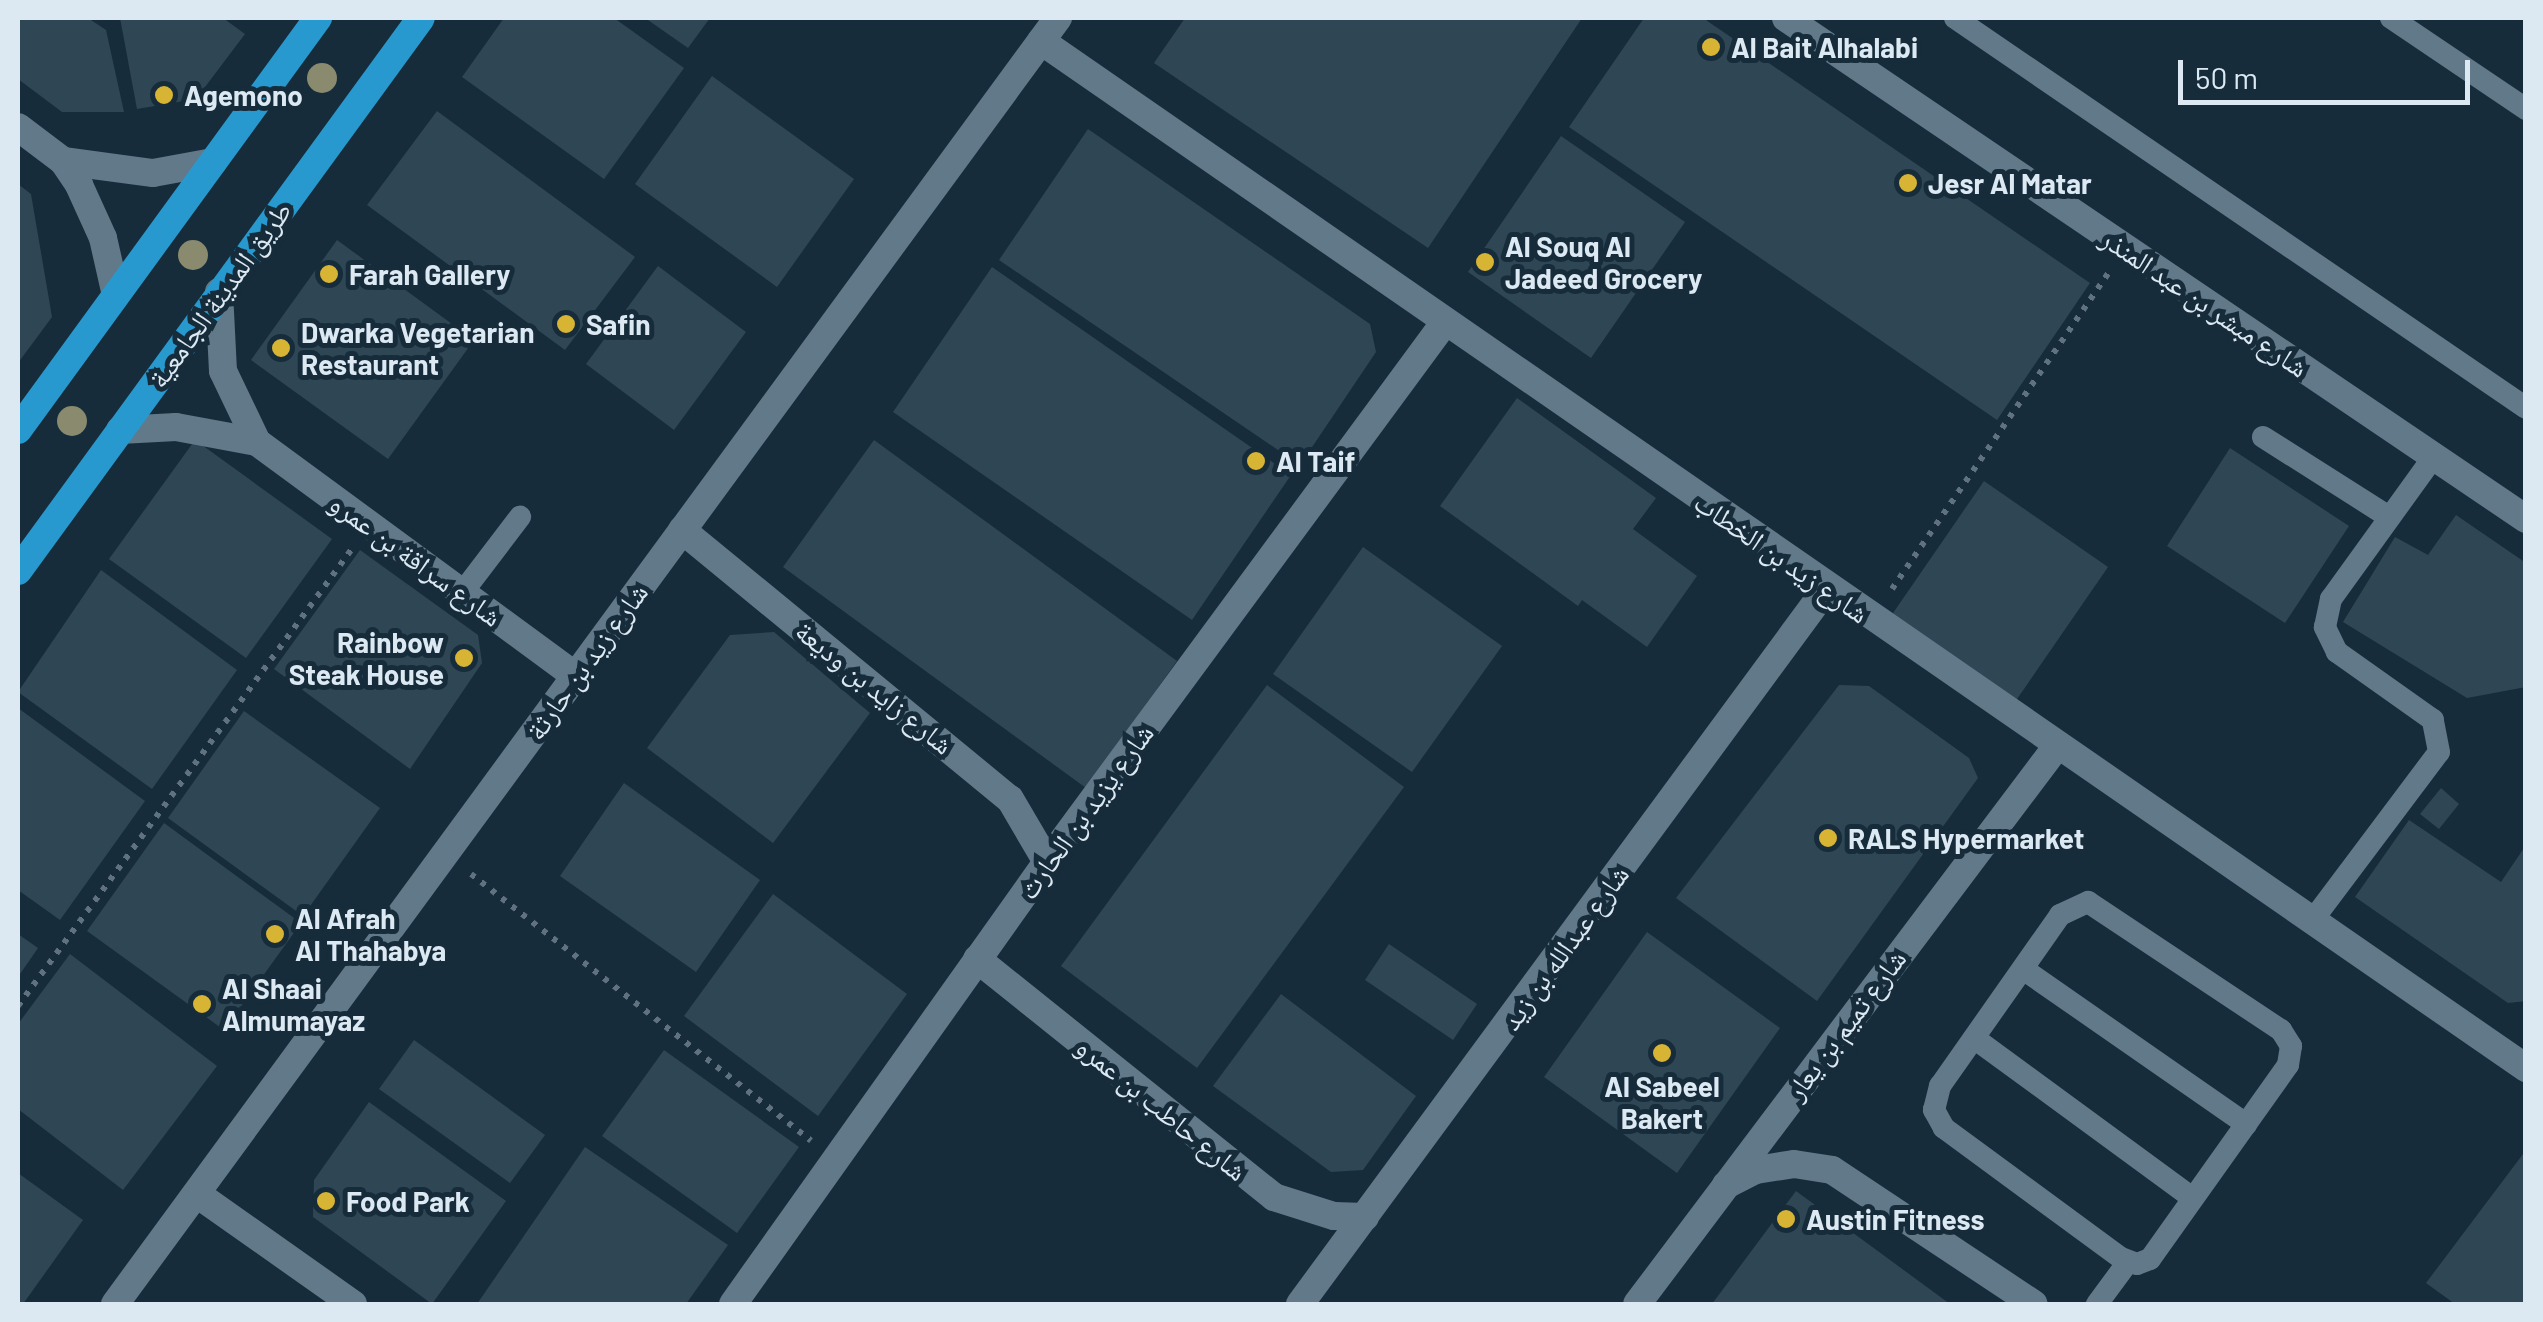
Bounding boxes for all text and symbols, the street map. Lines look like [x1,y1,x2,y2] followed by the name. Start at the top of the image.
[1731,30,1918,64] place label: Al Bait Alhalabi
[1700,36,1722,58] marker: Al Bait Alhalabi
[2183,40,2476,102] scale bar
[2195,59,2258,95] text: 50 m
[184,78,303,112] place label: Agemono
[153,84,175,106] marker: Agemono
[1928,166,2092,200] place label: Jesr Al Matar
[1897,172,1919,194] marker: Jesr Al Matar
[140,194,298,394] street label: طريق المدينة الجامعية
[2095,220,2315,384] street label: شارع مبشر بن عبد المنذر
[1505,229,1702,295] place label: Al Souq Al Jadeed Grocery
[1474,251,1496,273] marker: Al Souq Al Jadeed Grocery
[349,257,510,291] place label: Farah Gallery
[318,263,340,285] marker: Farah Gallery
[586,307,651,341] place label: Safin
[555,313,577,335] marker: Safin
[301,315,534,381] place label: Dwarka Vegetarian Restaurant
[270,337,292,359] marker: Dwarka Vegetarian Restaurant
[1276,444,1355,478] place label: Al Taif
[1245,450,1267,472] marker: Al Taif
[1688,484,1876,630] street label: شارع زيد بن الخطاب
[323,485,509,633] street label: شارع سراقة بن عمرو
[518,576,654,746] street label: شارع زيد بن حارثة
[789,613,961,761] street label: شارع زايد بن وديعة
[289,625,444,691] place label: Rainbow Steak House
[453,647,475,669] marker: Rainbow Steak House
[1010,717,1160,905] street label: شارع يزيد بن الحارث
[1848,821,2084,855] place label: RALS Hypermarket
[1817,827,1839,849] marker: RALS Hypermarket
[1493,858,1635,1036] street label: شارع عبدالله بن زيد
[295,901,446,967] place label: Al Afrah Al Thahabya
[264,923,286,945] marker: Al Afrah Al Thahabya
[1778,942,1912,1106] street label: شارع تميم بن يعار
[222,971,365,1037] place label: Al Shaai Almumayaz
[191,993,213,1015] marker: Al Shaai Almumayaz
[1070,1029,1254,1187] street label: شارع حاطب بن عمرو
[1651,1042,1673,1064] marker: Al Sabeel Bakert
[1604,1069,1720,1135] place label: Al Sabeel Bakert
[346,1184,470,1218] place label: Food Park
[315,1190,337,1212] marker: Food Park
[1806,1202,1984,1236] place label: Austin Fitness
[1775,1208,1797,1230] marker: Austin Fitness

